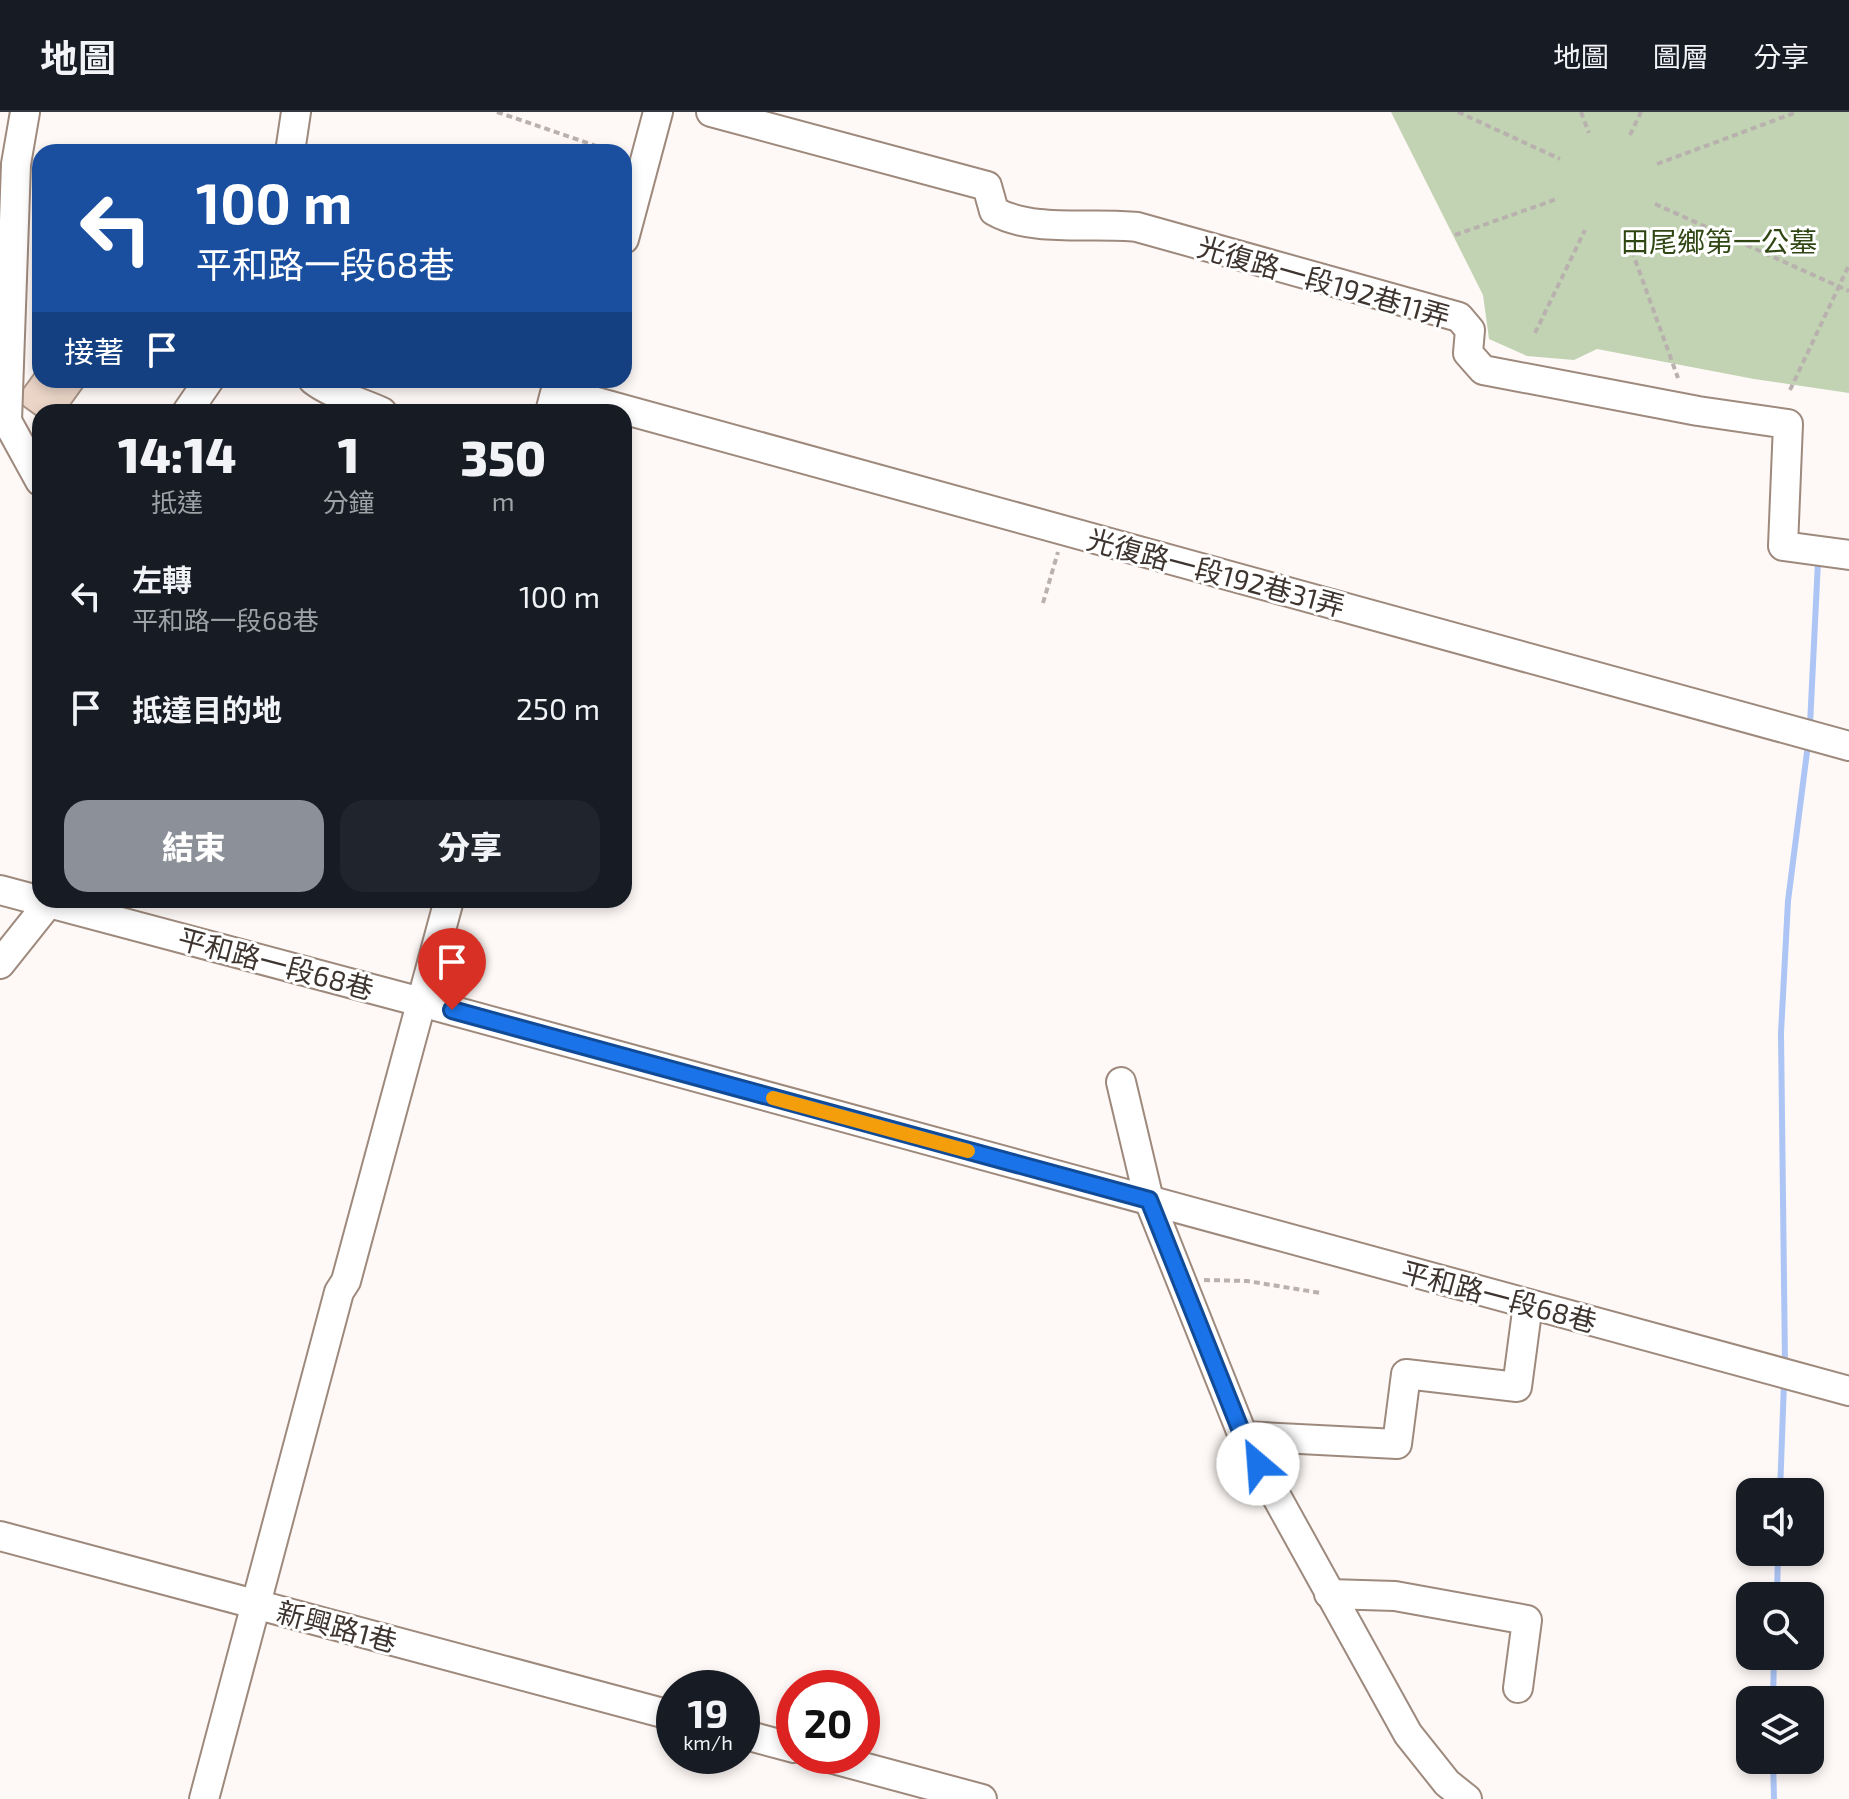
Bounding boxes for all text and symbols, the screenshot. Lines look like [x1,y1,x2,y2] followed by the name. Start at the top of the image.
[40,34,116,80] text: 地圖
[1553,39,1609,73] text: 地圖
[1653,39,1709,73] text: 圖層
[1753,39,1809,73] text: 分享
[196,168,352,235] text: 100 m
[64,176,168,280] icon: left
[1621,224,1817,258] park label: 田尾鄉第一公墓
[1194,229,1454,333] street label: 光復路一段192巷11弄
[196,242,454,285] text: 平和路一段68巷
[140,328,184,372] icon: arrive
[64,333,124,369] text: 接著
[118,425,236,483] text: 14:14
[338,425,359,483] text: 1
[461,428,546,486] text: 350
[492,485,515,516] text: m
[151,486,203,517] text: 抵達
[323,486,375,517] text: 分鐘
[1083,521,1349,623] street label: 光復路一段192巷31弄
[132,561,192,597] text: 左轉
[64,574,108,618] icon: left
[519,578,600,614] text: 100 m
[132,604,319,635] text: 平和路一段68巷
[64,686,108,730] icon: arrive
[516,690,600,726] text: 250 m
[132,691,282,727] text: 抵達目的地
[64,800,324,892] button: 結束
[340,800,600,892] button: 分享
[175,921,377,1005] street label: 平和路一段68巷
[418,928,486,1010] pin
[430,940,474,984] icon: arrive
[1398,1254,1600,1338] street label: 平和路一段68巷
[1216,1422,1300,1506] position arrow
[1736,1478,1824,1774] map controls
[1736,1478,1824,1566] button: sound
[1736,1582,1824,1670] button: search
[273,1594,401,1658] street label: 新興路1巷
[776,1670,880,1774] speed limit sign: 20
[1736,1686,1824,1774] button: layers
[688,1688,728,1736] text: 19
[683,1730,733,1754] text: km/h

